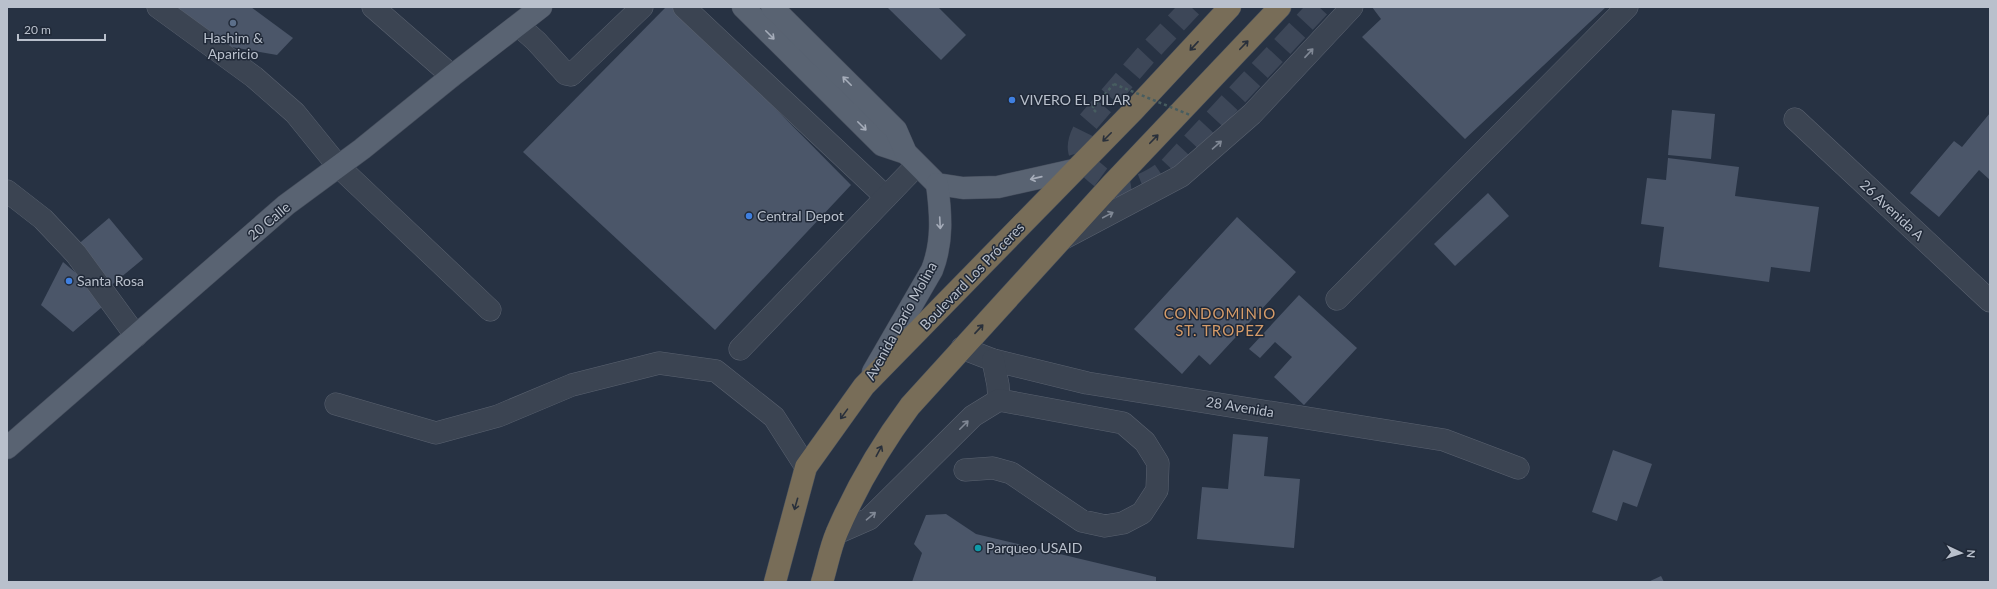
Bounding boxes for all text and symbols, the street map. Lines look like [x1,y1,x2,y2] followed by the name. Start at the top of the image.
[18,16,105,42] scale bar
[228,18,238,28] marker: Hashim & Aparicio
[24,22,51,37] text: 20 m
[203,29,263,62] place label: Hashim & Aparicio
[765,29,775,39] one-way arrow
[1239,40,1249,50] one-way arrow
[1189,41,1199,51] one-way arrow
[1304,49,1313,59] one-way arrow
[842,76,852,86] one-way arrow
[1020,91,1131,108] place label: VIVERO EL PILAR
[1007,95,1017,105] marker: VIVERO EL PILAR
[858,121,867,131] one-way arrow
[1102,132,1112,142] one-way arrow
[1150,134,1159,144] one-way arrow
[1212,141,1222,150] one-way arrow
[1030,175,1043,183] one-way arrow
[1857,176,1928,244] street label: 26 Avenida A
[244,198,293,243] street label: 20 Calle
[757,207,844,224] place label: Central Depot
[744,211,754,221] marker: Central Depot
[1102,211,1114,218] one-way arrow
[936,216,944,229] one-way arrow
[916,218,1027,333] street label: Boulevard Los Próceres
[861,259,940,383] street label: Avenida Darío Molina
[77,272,144,289] place label: Santa Rosa
[64,276,74,286] marker: Santa Rosa
[1164,304,1276,339] district label: CONDOMINIO ST. TROPEZ
[975,324,984,334] one-way arrow
[1205,393,1275,420] street label: 28 Avenida
[840,409,848,420] one-way arrow
[959,420,969,430] one-way arrow
[876,445,883,457] one-way arrow
[792,498,799,511] one-way arrow
[866,512,877,520] one-way arrow
[1941,533,1981,573] north arrow
[986,539,1082,556] place label: Parqueo USAID
[973,543,983,553] marker: Parqueo USAID
[1965,549,1978,558] text: N

